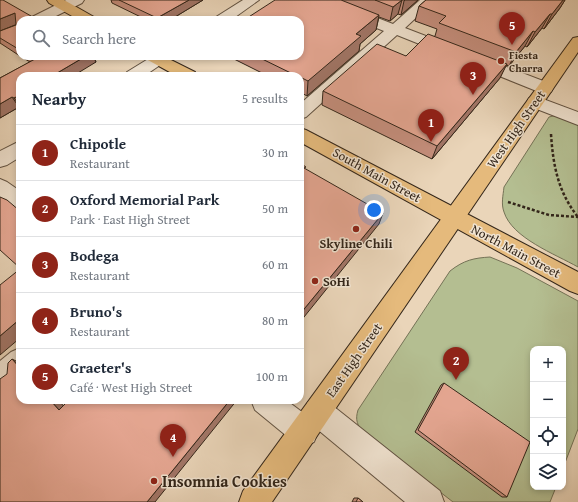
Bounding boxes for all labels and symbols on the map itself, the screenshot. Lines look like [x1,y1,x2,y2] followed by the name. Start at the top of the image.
[499,12,525,45] pin: 5
[509,47,543,76] place label: Fiesta Charra
[496,56,506,66] marker: Fiesta Charra
[460,62,486,95] pin: 3
[482,86,550,172] street label: West High Street
[418,109,444,142] pin: 1
[329,143,425,207] street label: South Main Street
[364,200,384,220] your location
[468,219,564,283] street label: North Main Street
[351,224,361,234] marker: Skyline Chili
[320,234,393,253] place label: Skyline Chili
[323,272,350,291] place label: SoHi
[310,276,320,286] marker: SoHi
[321,319,387,401] street label: East High Street
[443,347,469,380] pin: 2
[160,424,186,457] pin: 4
[162,469,287,493] place label: Insomnia Cookies
[149,476,159,486] marker: Insomnia Cookies

